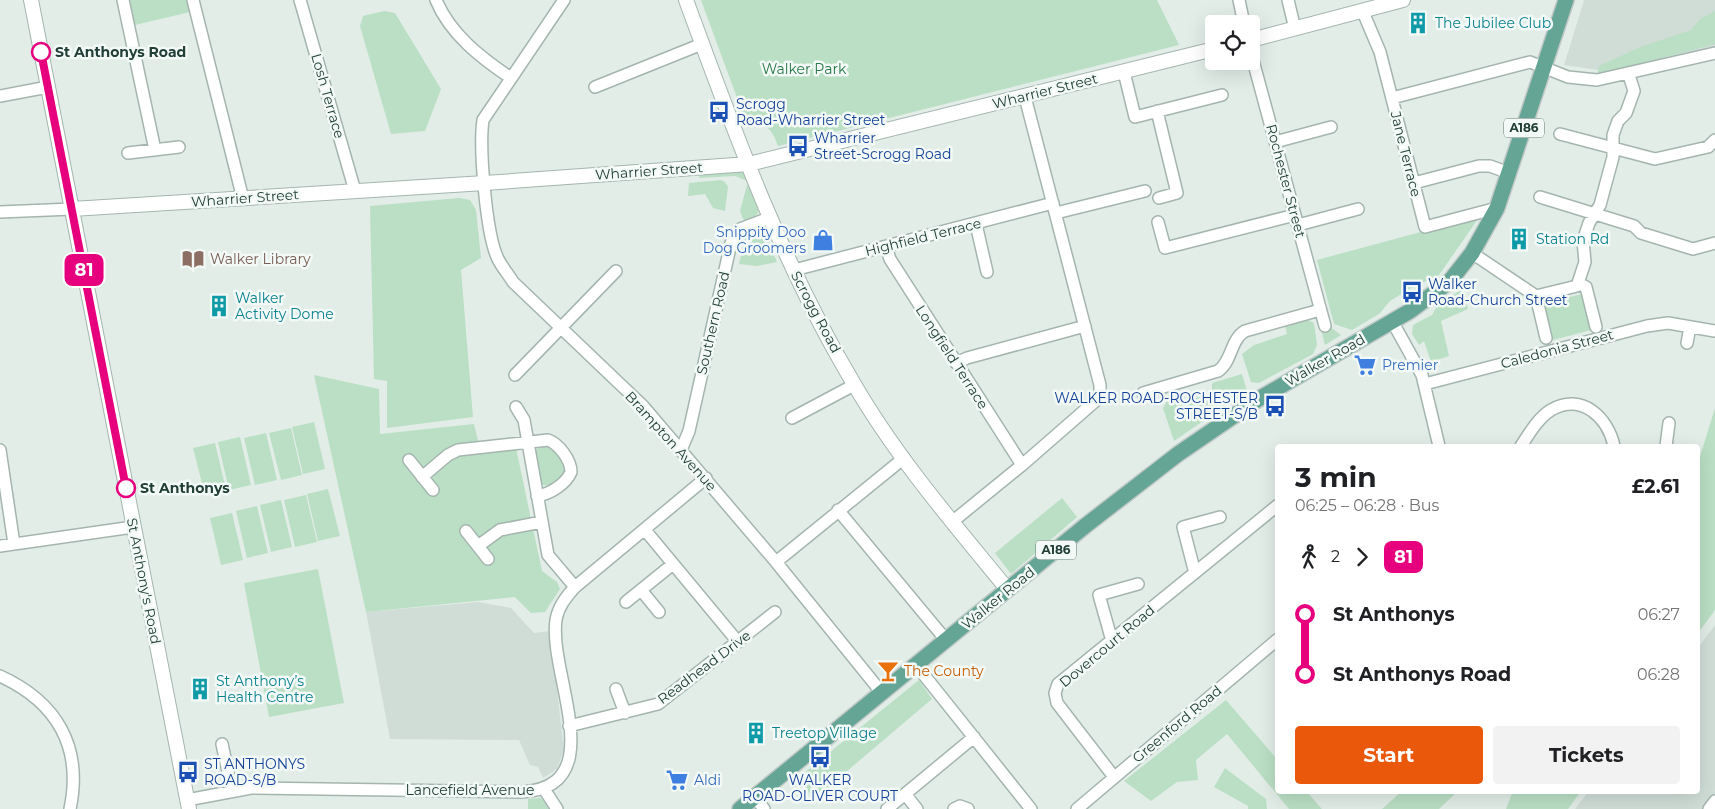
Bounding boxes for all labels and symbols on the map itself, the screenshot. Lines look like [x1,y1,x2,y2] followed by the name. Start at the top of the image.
[1405,10,1431,36] building icon: The Jubilee Club
[1435,14,1551,32] place label: The Jubilee Club
[31,42,51,62] marker: St Anthonys Road
[55,43,186,61] place label: St Anthonys Road
[307,51,349,141] street label: Losh Terrace
[762,60,847,78] park label: Walker Park
[990,69,1100,113] street label: Wharrier Street
[736,95,886,129] place label: Scrogg Road-Wharrier Street
[706,99,732,125] bus stop icon: Scrogg Road-Wharrier Street
[1386,108,1425,199] street label: Jane Terrace
[1504,119,1544,138] road number: A186
[1262,122,1310,240] street label: Rochester Street
[814,129,951,163] place label: Wharrier Street-Scrogg Road
[785,133,811,159] bus stop icon: Wharrier Street-Scrogg Road
[595,158,704,184] street label: Wharrier Street
[191,185,300,211] street label: Wharrier Street
[863,214,983,260] street label: Highfield Terrace
[703,223,806,257] place label: Snippity Doo Dog Groomers
[1506,226,1532,252] building icon: Station Rd
[810,227,836,253] shop icon: Snippity Doo Dog Groomers
[1536,230,1609,248] place label: Station Rd
[180,246,206,272] library icon: Walker Library
[210,250,311,268] place label: Walker Library
[62,254,106,286] line badge: 81
[787,268,845,356] street label: Scrogg Road
[692,270,734,376] street label: Southern Road
[1428,275,1568,309] place label: Walker Road-Church Street
[1399,279,1425,305] bus stop icon: Walker Road-Church Street
[235,289,334,323] place label: Walker Activity Dome
[206,293,232,319] building icon: Walker Activity Dome
[912,302,992,412] street label: Longfield Terrace
[1499,325,1616,373] street label: Caledonia Street
[1282,330,1368,390] street label: Walker Road
[1352,352,1378,378] supermarket icon: Premier
[1382,356,1439,374] place label: Premier
[621,387,721,495] street label: Brampton Avenue
[1054,389,1258,423] place label: WALKER ROAD-ROCHESTER STREET-S/B
[1262,393,1288,419] bus stop icon: WALKER ROAD-ROCHESTER STREET-S/B
[116,478,136,498] marker: St Anthonys
[140,479,230,497] place label: St Anthonys
[123,516,165,646] street label: St Anthony's Road
[1036,540,1076,560] road number: A186
[958,563,1038,633] street label: Walker Road
[1056,601,1158,691] street label: Dovercourt Road
[654,626,754,708] street label: Readhead Drive
[875,658,901,684] bar icon: The County
[904,662,984,680] place label: The County
[216,672,313,706] place label: St Anthony’s Health Centre
[187,676,213,702] building icon: St Anthony’s Health Centre
[1129,681,1225,767] street label: Greenford Road
[743,720,769,746] building icon: Treetop Village
[772,724,877,742] place label: Treetop Village
[807,744,833,770] bus stop icon: WALKER ROAD-OLIVER COURT
[204,755,305,789] place label: ST ANTHONYS ROAD-S/B
[175,759,201,785] bus stop icon: ST ANTHONYS ROAD-S/B
[664,767,690,793] supermarket icon: Aldi
[694,771,721,789] place label: Aldi
[742,771,898,805] place label: WALKER ROAD-OLIVER COURT
[406,781,534,799] street label: Lancefield Avenue

